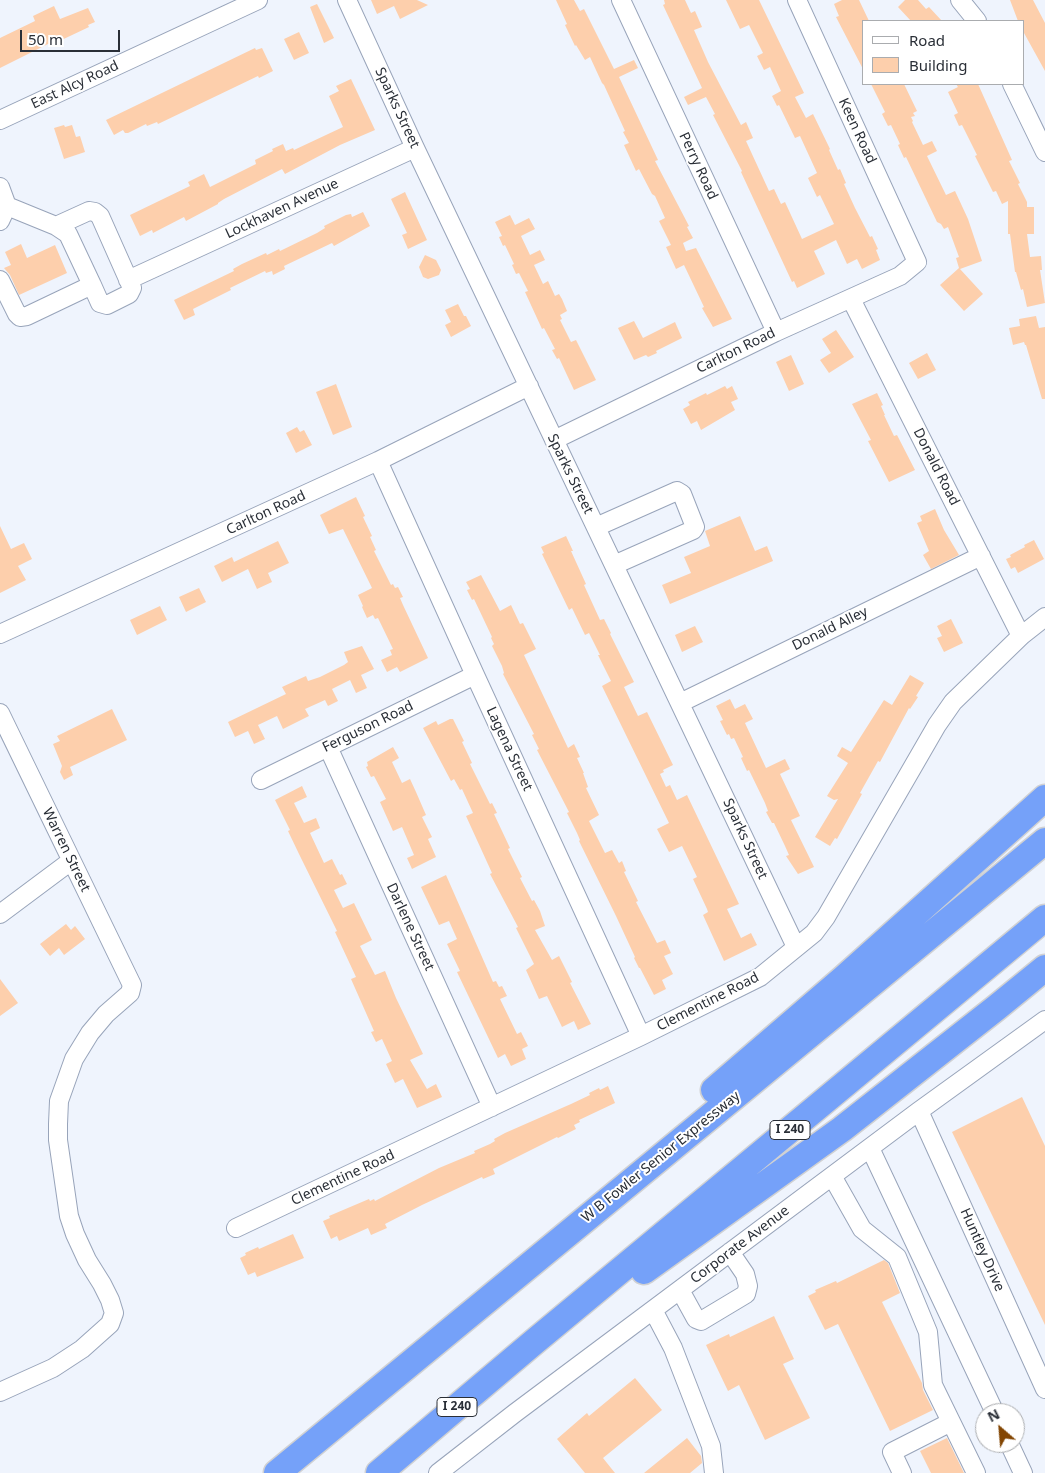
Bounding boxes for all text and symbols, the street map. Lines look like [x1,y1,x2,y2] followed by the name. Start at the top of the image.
[22,20,122,52] scale bar
[862,20,1025,85] legend
[28,29,63,49] text: 50 m
[909,30,945,50] text: Road
[909,55,967,75] text: Building
[29,57,121,113] street label: East Alcy Road
[371,65,423,151] street label: Sparks Street
[835,96,879,166] street label: Keen Road
[675,130,721,202] street label: Perry Road
[223,175,341,243] street label: Lockhaven Avenue
[694,325,778,377] street label: Carlton Road
[909,425,963,509] street label: Donald Road
[543,431,597,517] street label: Sparks Street
[224,487,308,539] street label: Carlton Road
[789,603,871,655] street label: Donald Alley
[320,698,416,756] street label: Ferguson Road
[482,704,536,794] street label: Lagena Street
[719,796,771,882] street label: Sparks Street
[38,805,94,895] street label: Warren Street
[382,881,438,973] street label: Darlene Street
[654,969,762,1035] street label: Clementine Road
[578,1088,744,1226] street label: W B Fowler Senior Expressway
[770,1120,810,1140] road number: I 240
[288,1147,398,1209] street label: Clementine Road
[687,1202,793,1288] street label: Corporate Avenue
[956,1206,1008,1294] street label: Huntley Drive
[437,1398,477,1416] road number: I 240
[975,1403,1025,1453] north arrow
[984,1404,1003,1426] text: N

